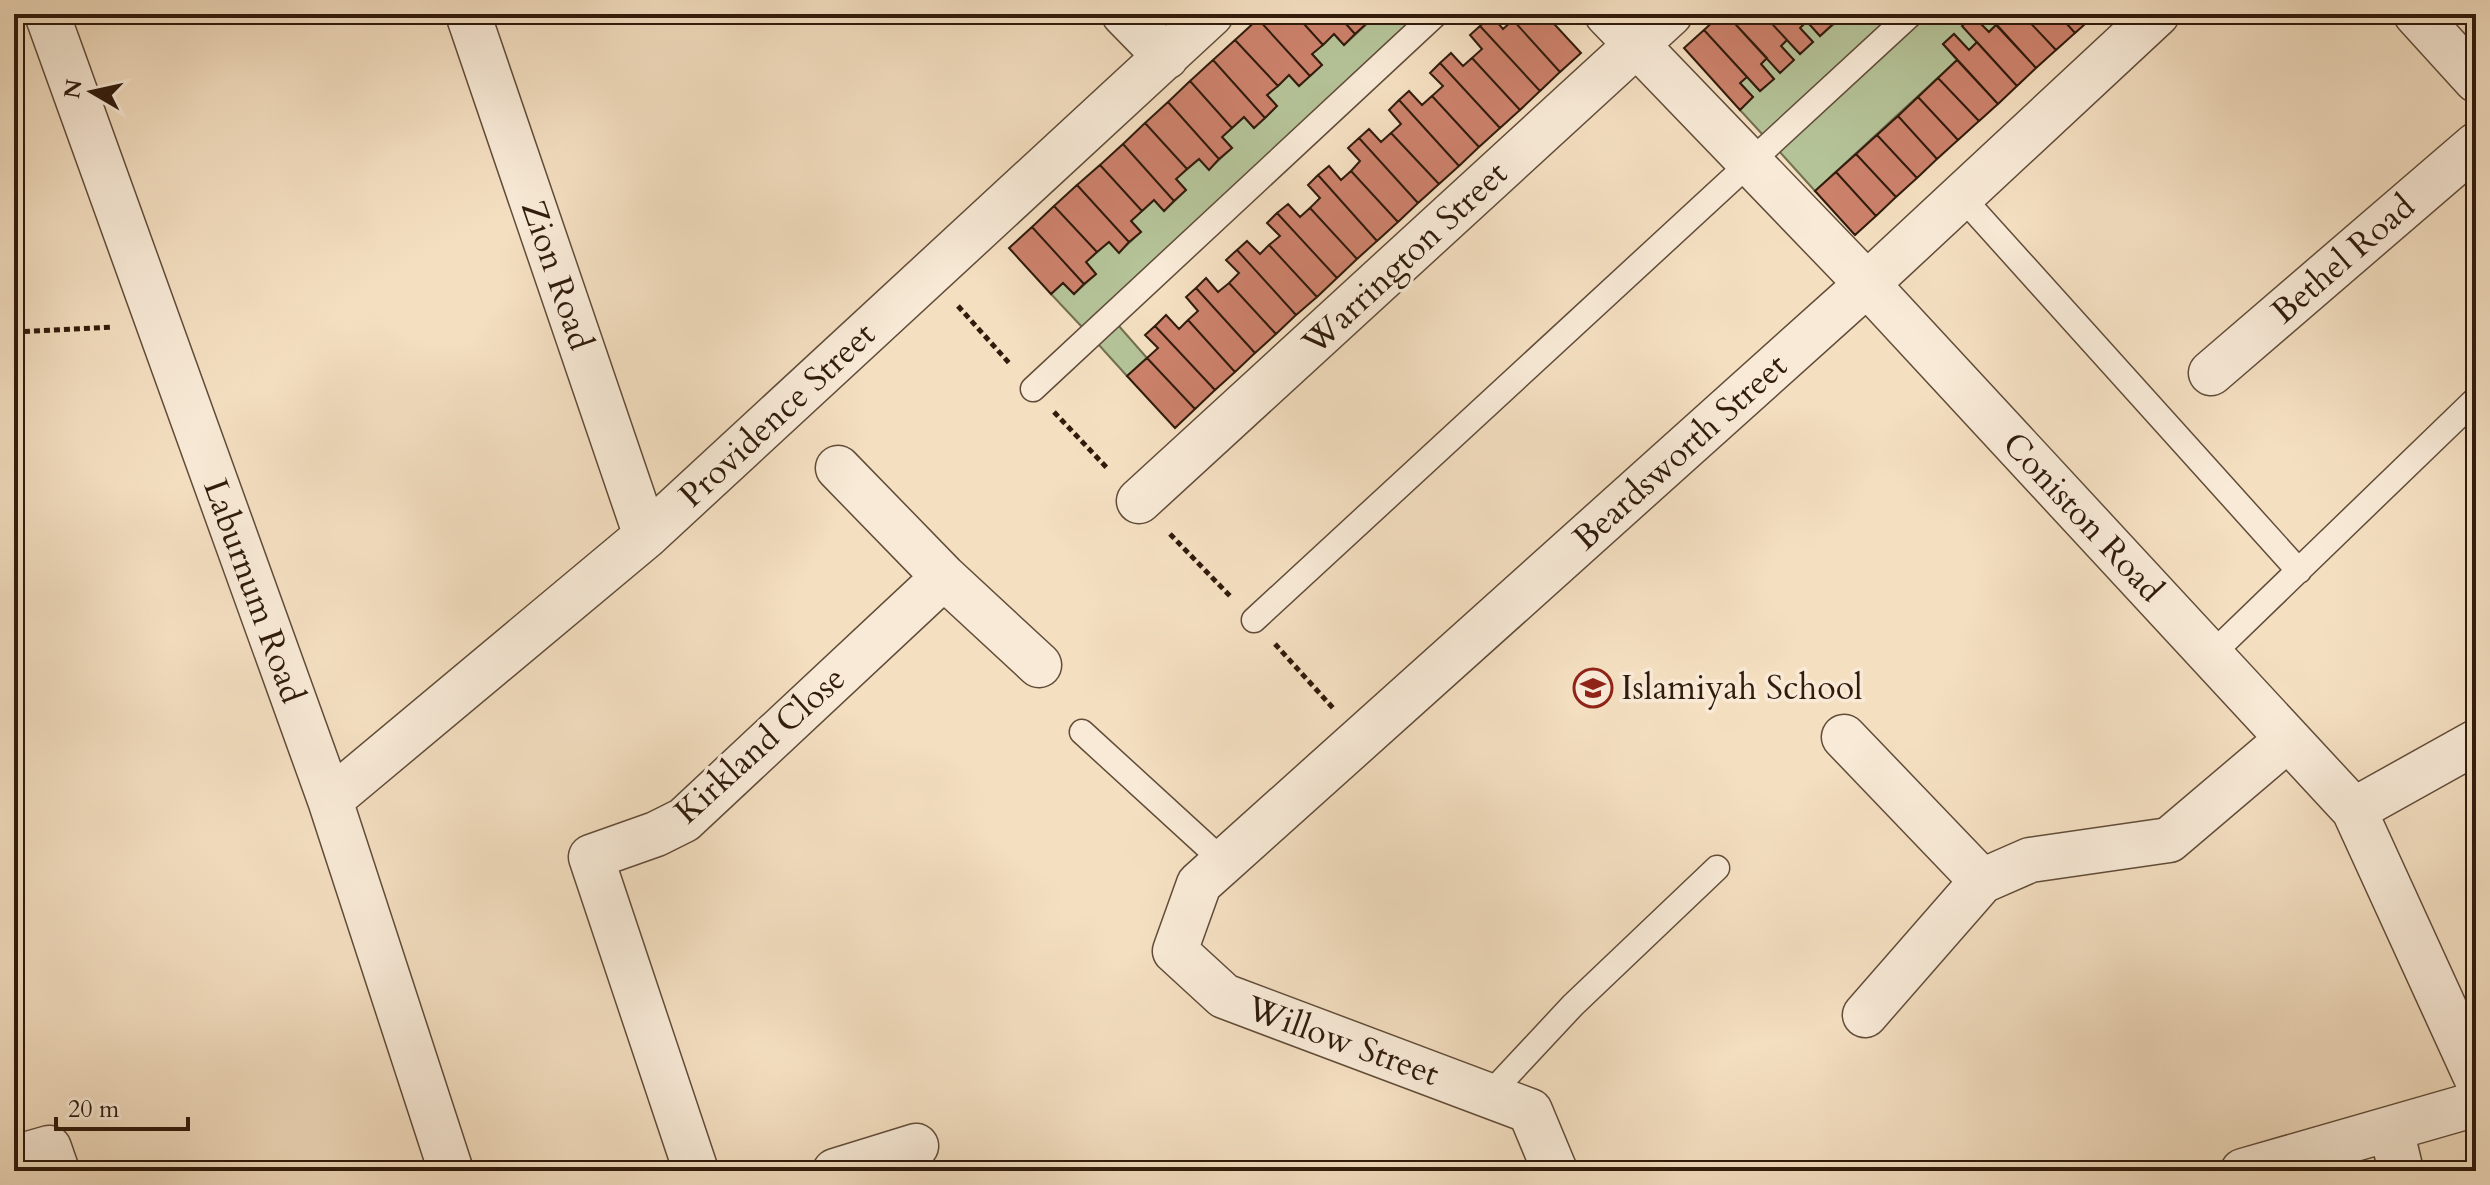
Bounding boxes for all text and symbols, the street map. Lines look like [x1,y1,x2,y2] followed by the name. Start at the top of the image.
[52,52,132,132] north arrow
[57,77,90,101] text: N
[1292,151,1518,366] street label: Warrington Street
[2262,184,2424,334] street label: Bethel Road
[510,194,604,356] street label: Zion Road
[669,312,885,518] street label: Providence Street
[1563,343,1797,561] street label: Beardsworth Street
[1992,422,2174,612] street label: Coniston Road
[192,473,316,709] street label: Laburnum Road
[665,656,855,834] street label: Kirkland Close
[1621,665,1863,711] place label: Islamiyah School
[1572,667,1614,709] school or university icon: Islamiyah School
[1240,985,1446,1097] street label: Willow Street
[56,1081,188,1131] scale bar
[68,1093,120,1126] text: 20 m

